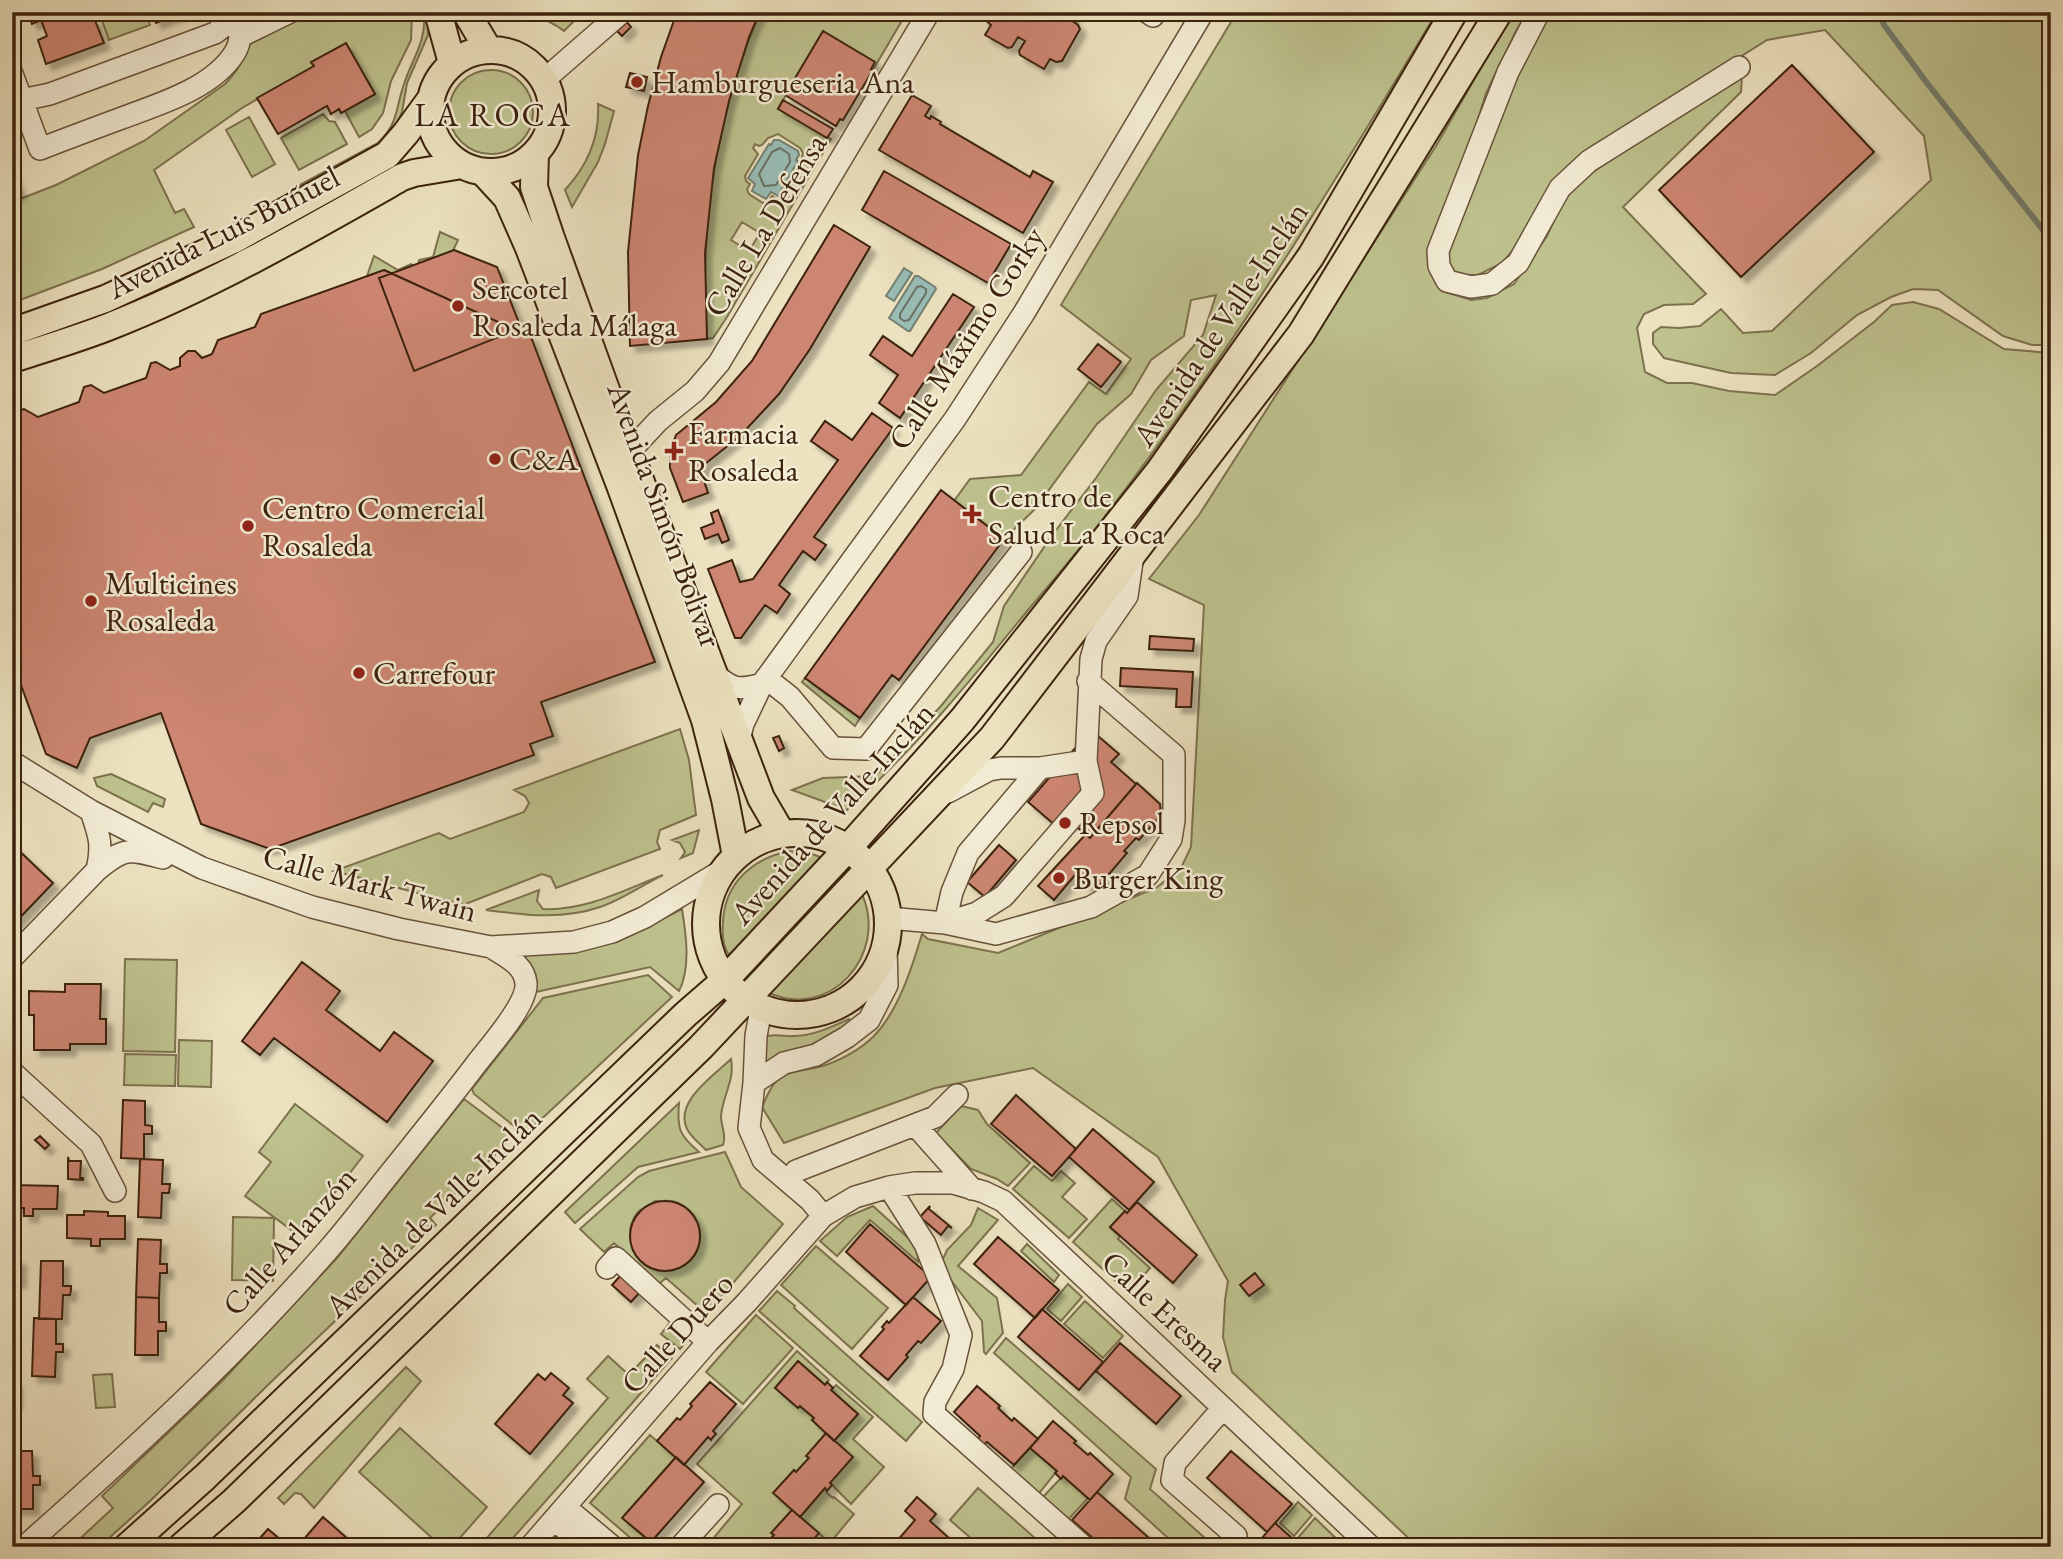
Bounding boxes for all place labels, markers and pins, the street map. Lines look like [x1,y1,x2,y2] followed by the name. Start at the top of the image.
[651,61,914,103] place label: Hamburgueseria Ana
[629,74,645,90] marker: Hamburgueseria Ana
[472,267,677,346] place label: Sercotel Rosaleda Málaga
[450,298,466,314] marker: Sercotel Rosaleda Málaga
[688,412,799,491] place label: Farmacia Rosaleda
[509,438,579,480] place label: C&A
[666,443,682,459] marker: Farmacia Rosaleda
[487,451,503,467] marker: C&A
[988,475,1165,554] place label: Centro de Salud La Roca
[262,487,485,566] place label: Centro Comercial Rosaleda
[962,504,982,524] marker: Centro de Salud La Roca
[240,518,256,534] marker: Centro Comercial Rosaleda
[105,562,237,641] place label: Multicines Rosaleda
[83,593,99,609] marker: Multicines Rosaleda
[373,652,495,694] place label: Carrefour
[351,665,367,681] marker: Carrefour
[1079,802,1165,844] place label: Repsol
[1057,815,1073,831] marker: Repsol
[1073,857,1224,899] place label: Burger King
[1051,870,1067,886] marker: Burger King

